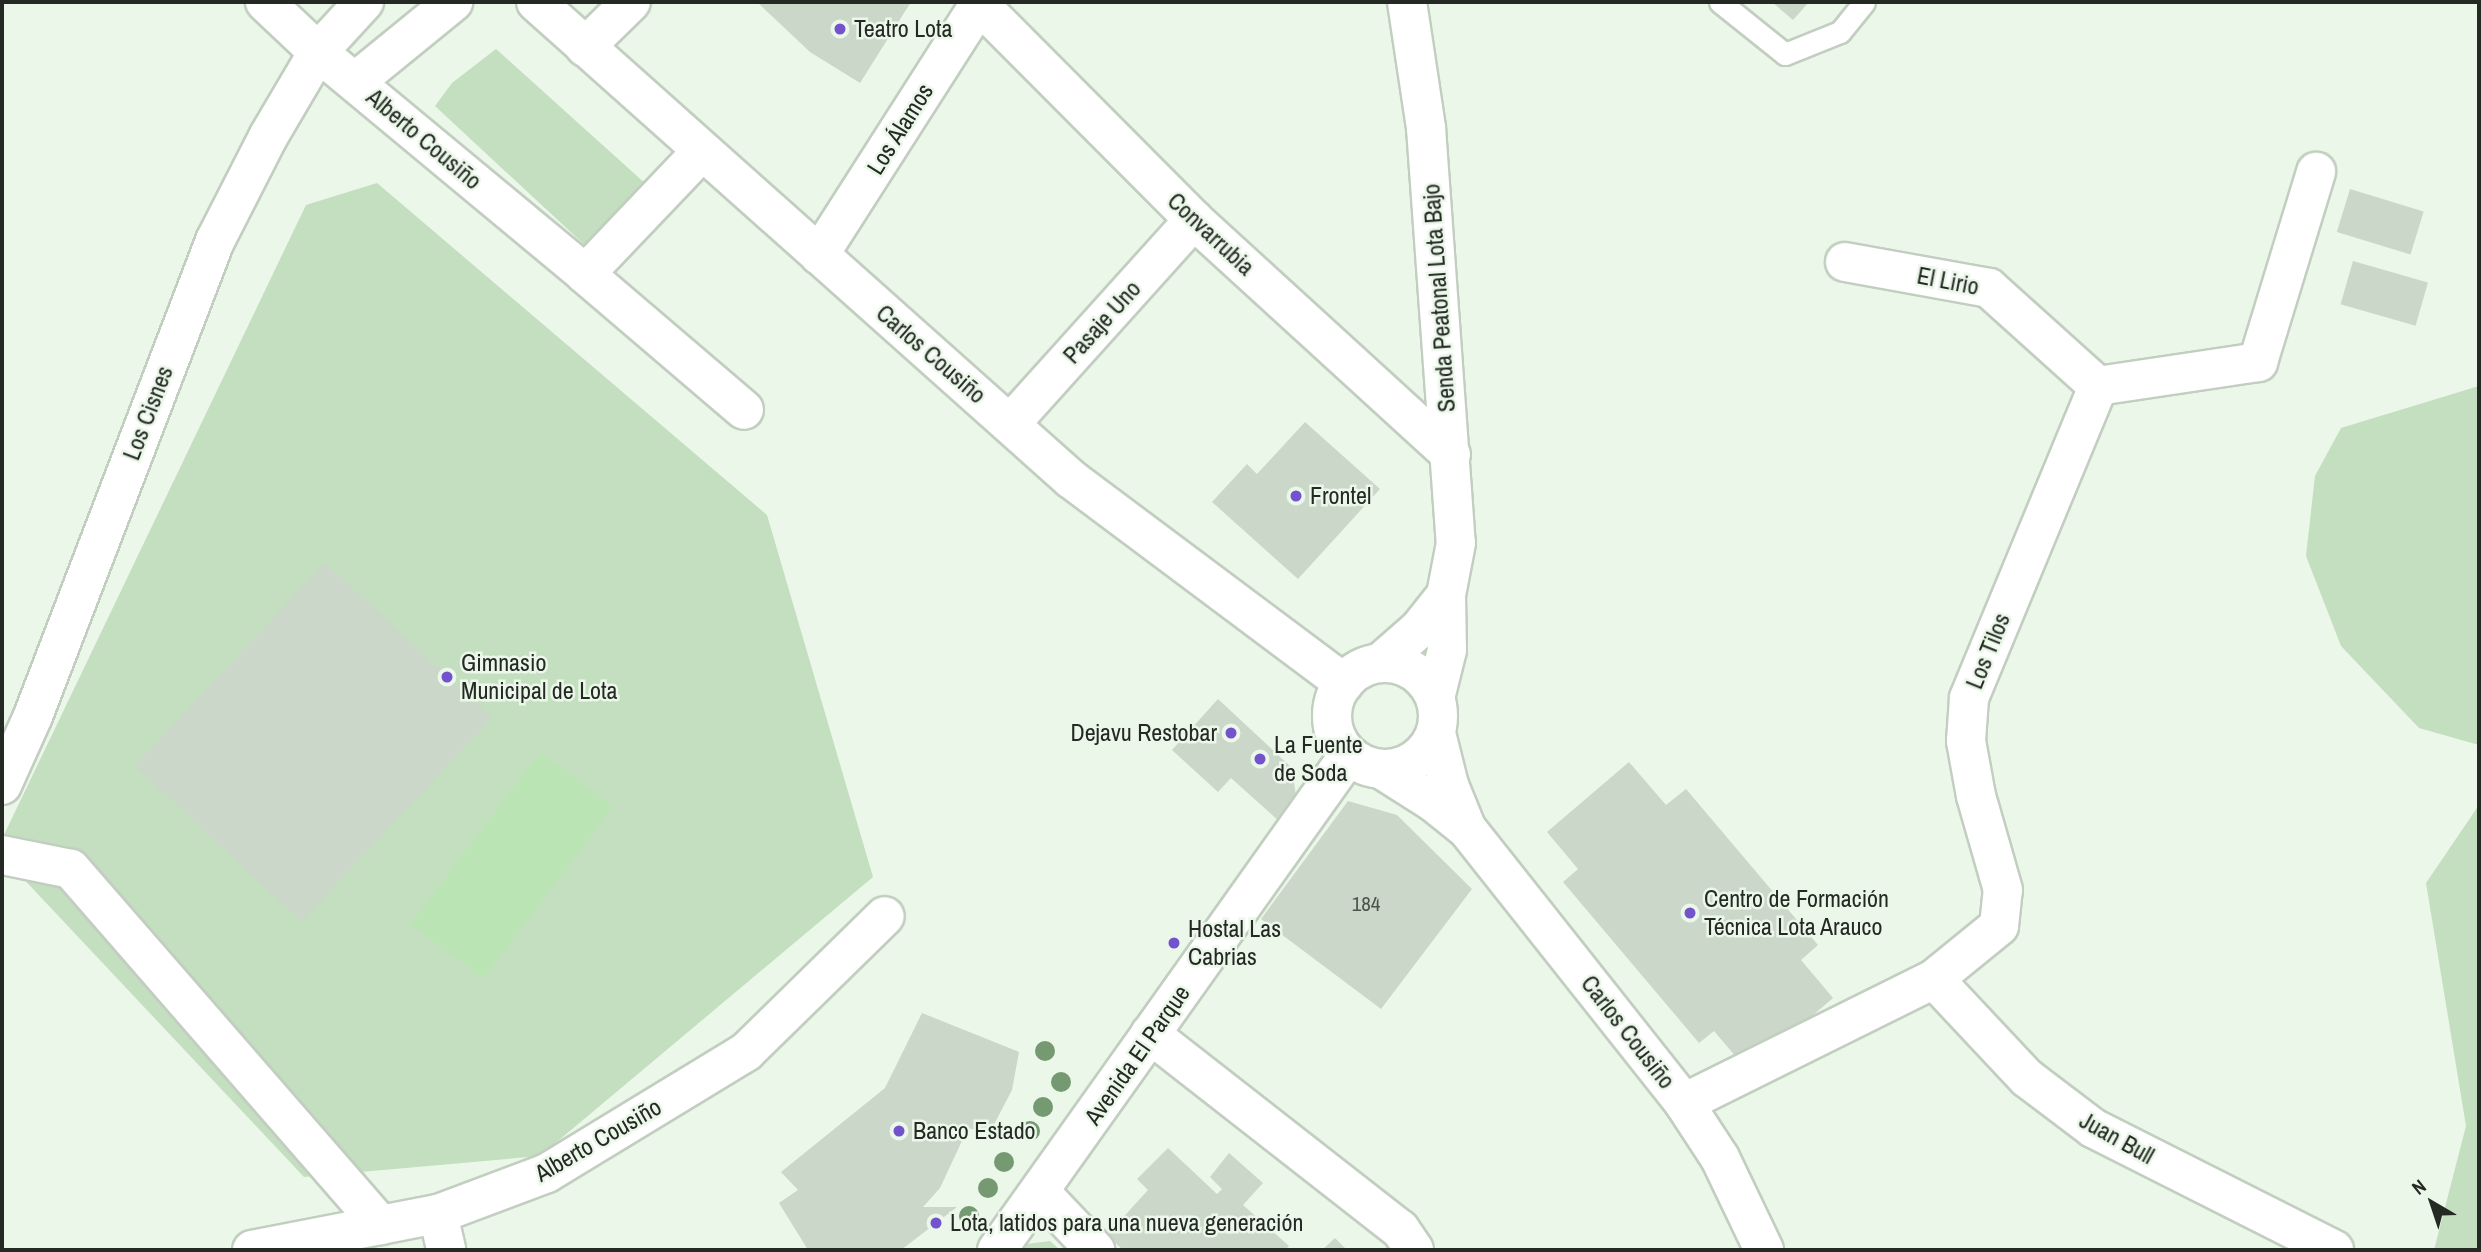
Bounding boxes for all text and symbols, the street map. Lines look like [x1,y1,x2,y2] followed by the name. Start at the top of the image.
[854,15,952,43] place label: Teatro Lota
[832,21,848,37] marker: Teatro Lota
[861,78,939,180] street label: Los Álamos
[361,83,487,195] street label: Alberto Cousiño
[1417,183,1461,413] street label: Senda Peatonal Lota Bajo
[1162,187,1260,281] street label: Convarrubia
[1915,261,1981,301] street label: El Lirio
[1057,275,1147,369] street label: Pasaje Uno
[870,299,992,409] street label: Carlos Cousiño
[117,362,179,464] street label: Los Cisnes
[1310,482,1371,510] place label: Frontel
[1288,488,1304,504] marker: Frontel
[1960,609,2016,693] street label: Los Tilos
[461,649,617,705] place label: Gimnasio Municipal de Lota
[439,669,455,685] marker: Gimnasio Municipal de Lota
[1070,719,1217,747] place label: Dejavu Restobar
[1223,725,1239,741] marker: Dejavu Restobar
[1274,731,1363,787] place label: La Fuente de Soda
[1252,751,1268,767] marker: La Fuente de Soda
[1704,885,1889,941] place label: Centro de Formación Técnica Lota Arauco
[1352,891,1380,917] house number: 184
[1682,905,1698,921] marker: Centro de Formación Técnica Lota Arauco
[1188,915,1281,971] place label: Hostal Las Cabrias
[1166,935,1182,951] marker: Hostal Las Cabrias
[1575,970,1681,1094] street label: Carlos Cousiño
[1078,980,1196,1130] street label: Avenida El Parque
[530,1092,666,1188] street label: Alberto Cousiño
[2075,1106,2159,1170] street label: Juan Bull
[913,1117,1036,1145] place label: Banco Estado
[891,1123,907,1139] marker: Banco Estado
[2397,1168,2467,1238] north arrow
[2406,1173,2431,1200] text: N
[950,1209,1303,1237] place label: Lota, latidos para una nueva generación
[928,1215,944,1231] marker: Lota, latidos para una nueva generación

